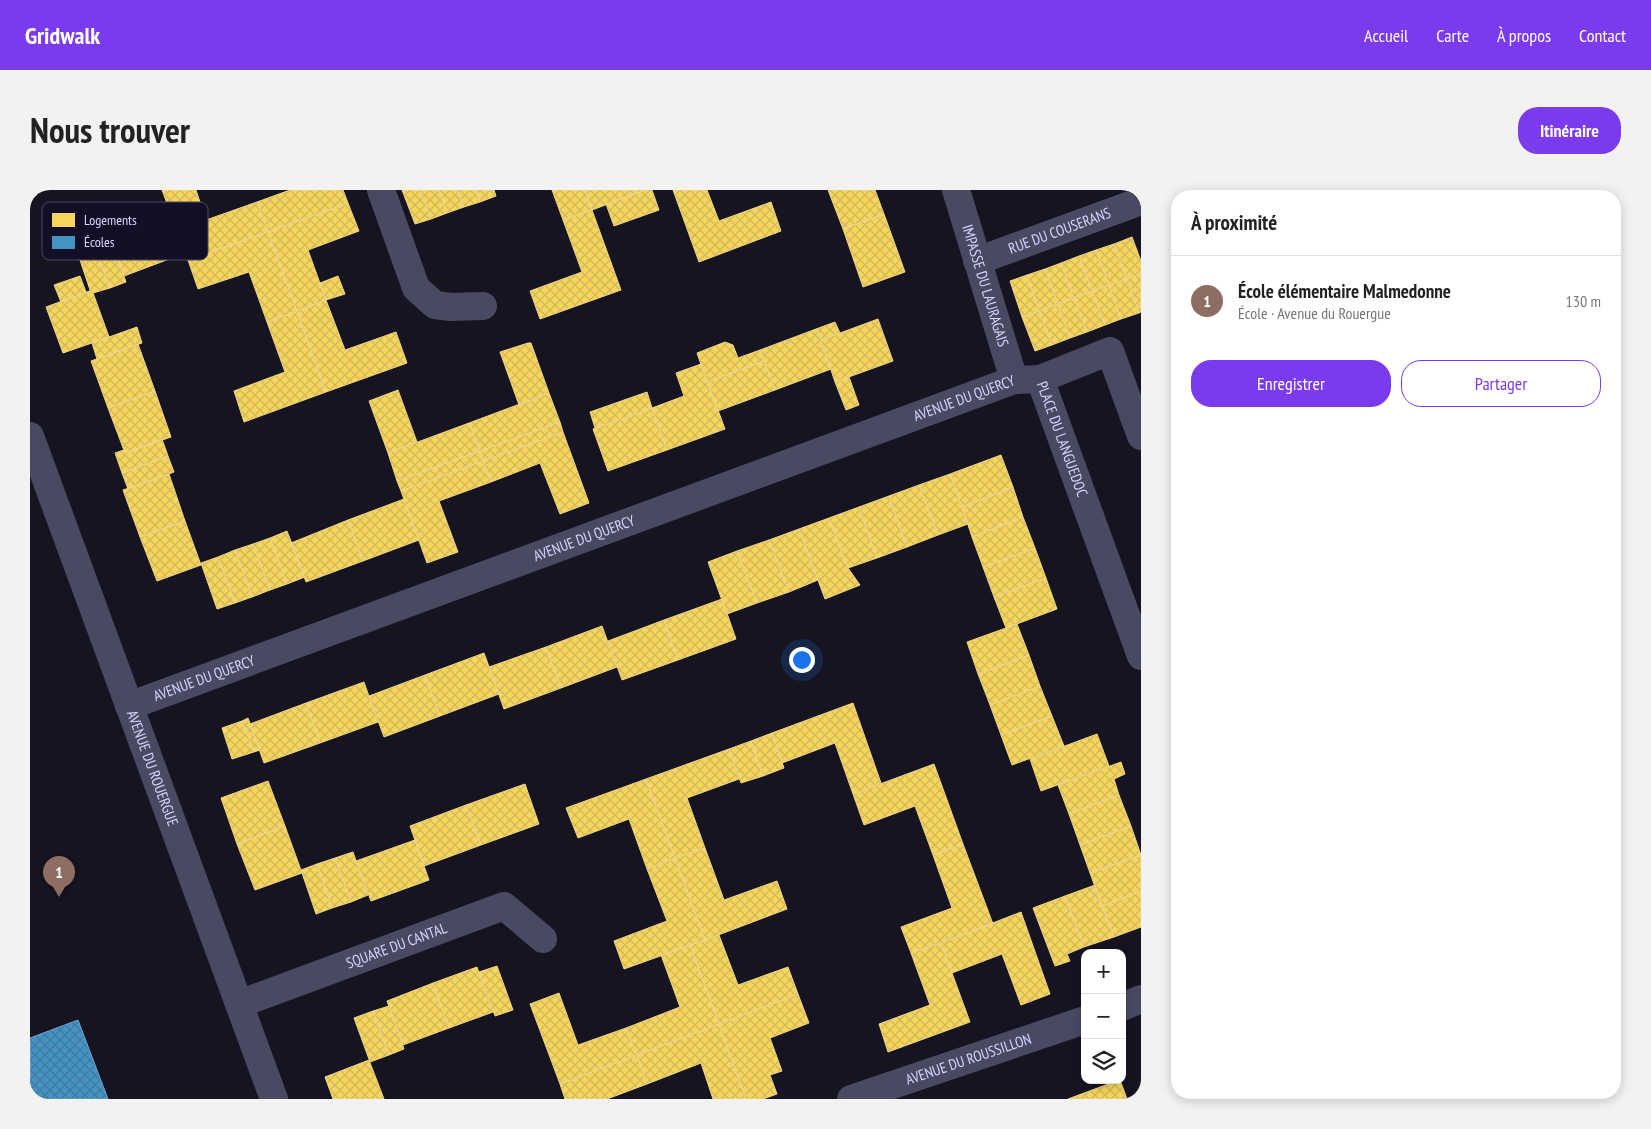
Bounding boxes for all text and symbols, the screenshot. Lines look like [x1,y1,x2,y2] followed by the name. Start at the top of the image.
[25,20,100,51] text: Gridwalk
[1364,24,1408,47] text: Accueil
[1436,24,1469,47] text: Carte
[1497,24,1551,47] text: À propos
[1579,24,1626,47] text: Contact
[30,107,190,153] text: Nous trouver
[1518,107,1621,154] button: Itinéraire
[42,202,208,260] legend
[1006,203,1113,258] street label: RUE DU COUSERANS
[1191,209,1277,236] text: À proximité
[84,211,137,229] text: Logements
[958,222,1013,349] street label: IMPASSE DU LAURAGAIS
[84,233,115,251] text: Écoles
[1238,279,1451,303] text: École élémentaire Malmedonne
[1203,291,1211,311] text: 1
[1566,291,1601,311] text: 130 m
[1238,303,1391,323] text: École · Avenue du Rouergue
[1191,360,1391,407] button: Enregistrer
[1401,360,1601,407] button: Partager
[911,370,1018,425] street label: AVENUE DU QUERCY
[1033,379,1092,499] street label: PLACE DU LANGUEDOC
[531,510,638,565] street label: AVENUE DU QUERCY
[789,647,815,673] your location
[150,650,257,705] street label: AVENUE DU QUERCY
[123,707,183,829] street label: AVENUE DU ROUERGUE
[43,856,75,897] pin: 1
[343,918,450,973] street label: SQUARE DU CANTAL
[1081,949,1126,1084] map controls
[1081,949,1126,994] button: +
[1081,994,1126,1039] button: −
[903,1029,1034,1089] street label: AVENUE DU ROUSSILLON
[1081,1039,1126,1084] button: layers

